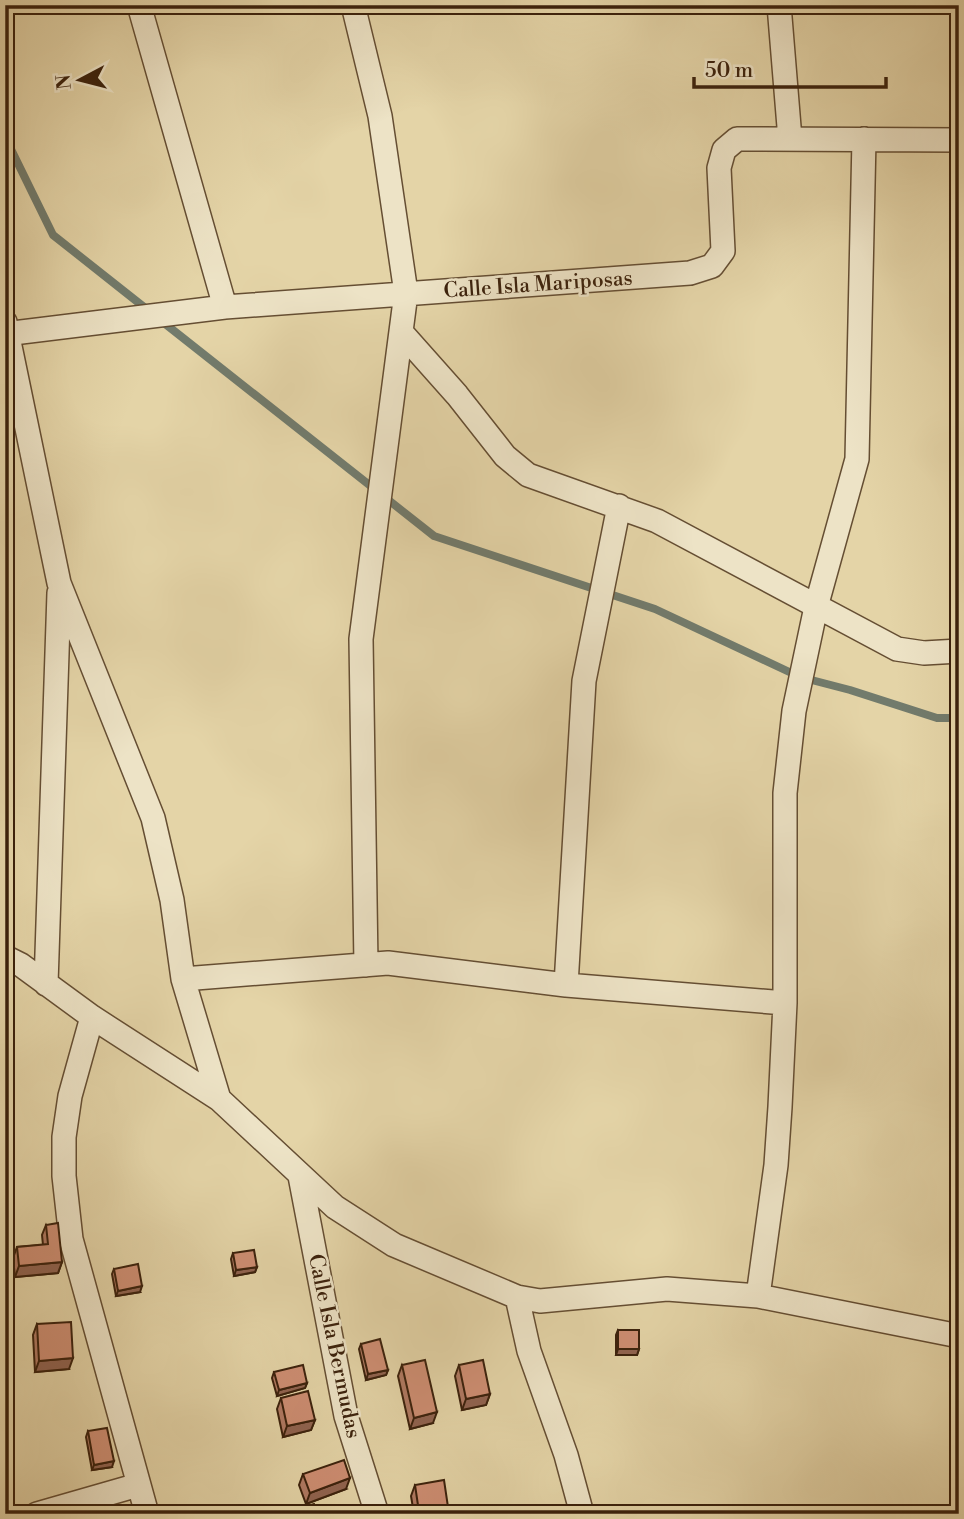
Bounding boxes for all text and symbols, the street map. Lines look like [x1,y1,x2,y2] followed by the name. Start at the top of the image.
[46,46,116,116] north arrow
[694,46,887,90] scale bar
[705,58,753,84] text: 50 m
[51,73,77,91] text: N
[443,265,633,305] street label: Calle Isla Mariposas
[302,1252,366,1441] street label: Calle Isla Bermudas

